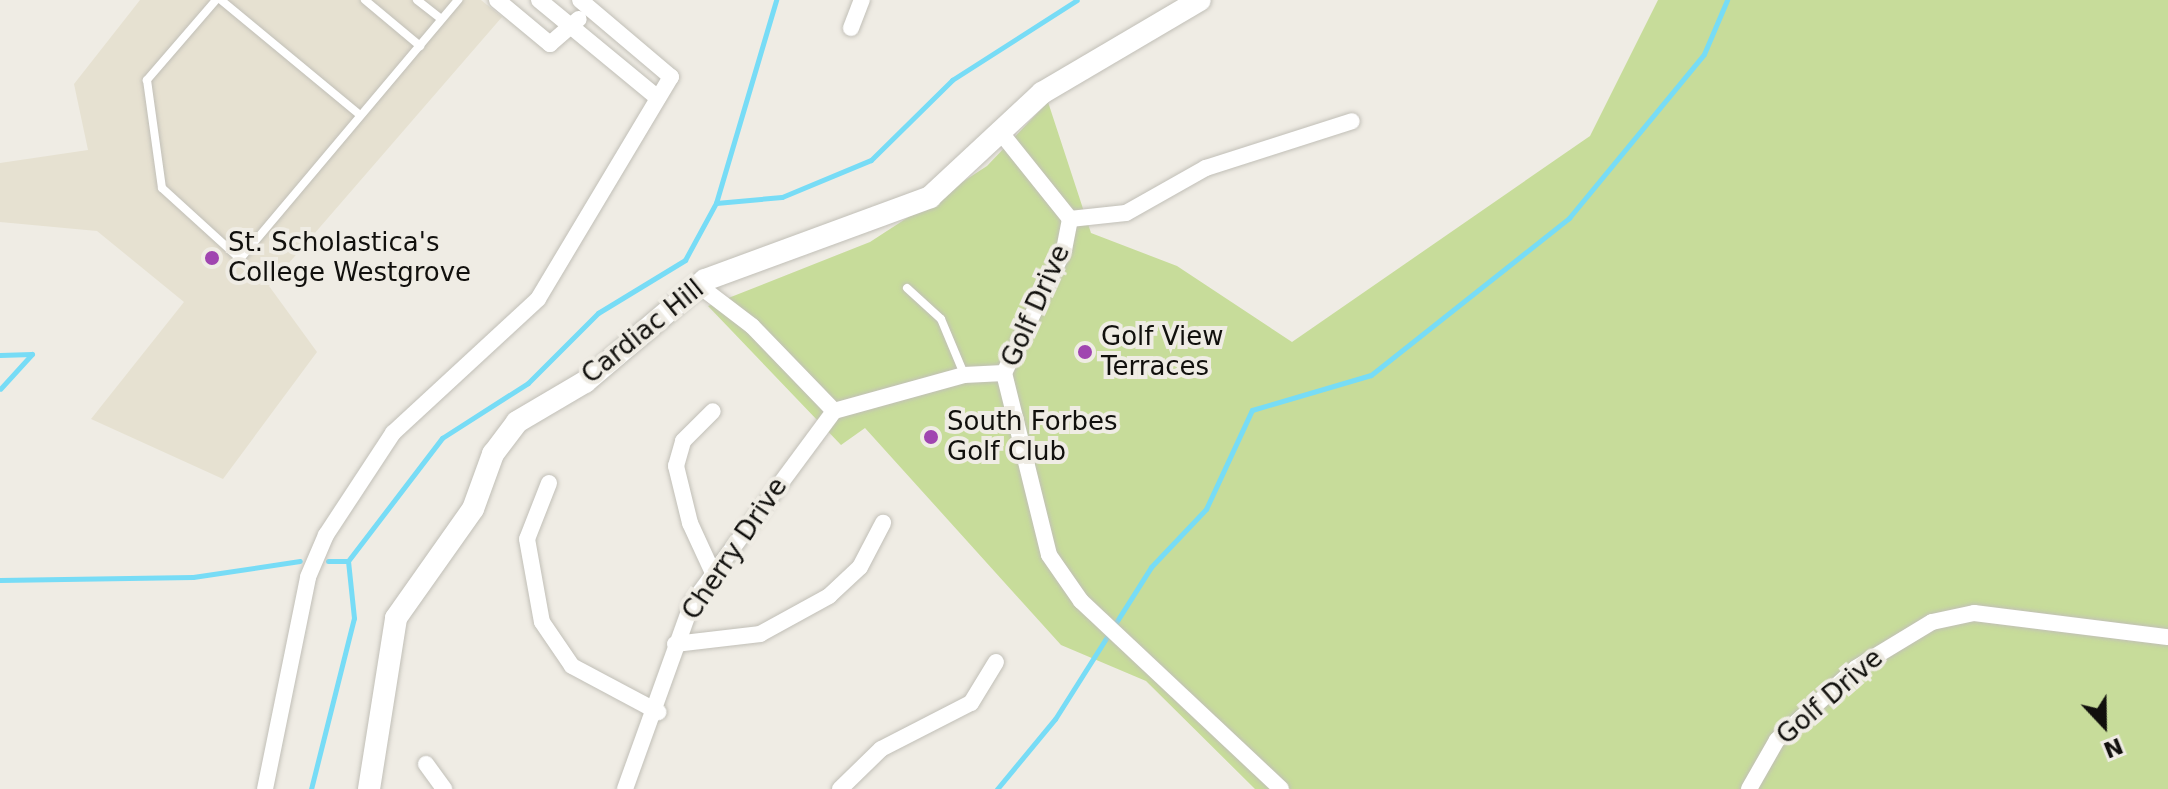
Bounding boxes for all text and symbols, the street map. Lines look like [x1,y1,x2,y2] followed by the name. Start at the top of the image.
[228,227,471,288] place label: St. Scholastica's College Westgrove
[995,240,1077,372] street label: Golf Drive
[203,249,221,267] marker: St. Scholastica's College Westgrove
[576,273,710,391] street label: Cardiac Hill
[1101,321,1223,382] place label: Golf View Terraces
[1076,343,1094,361] marker: Golf View Terraces
[947,406,1117,468] place label: South Forbes Golf Club
[922,428,940,446] marker: South Forbes Golf Club
[676,472,794,626] street label: Cherry Drive
[1771,643,1889,751] street label: Golf Drive
[2064,685,2144,765] north arrow
[2100,733,2126,763] text: N

